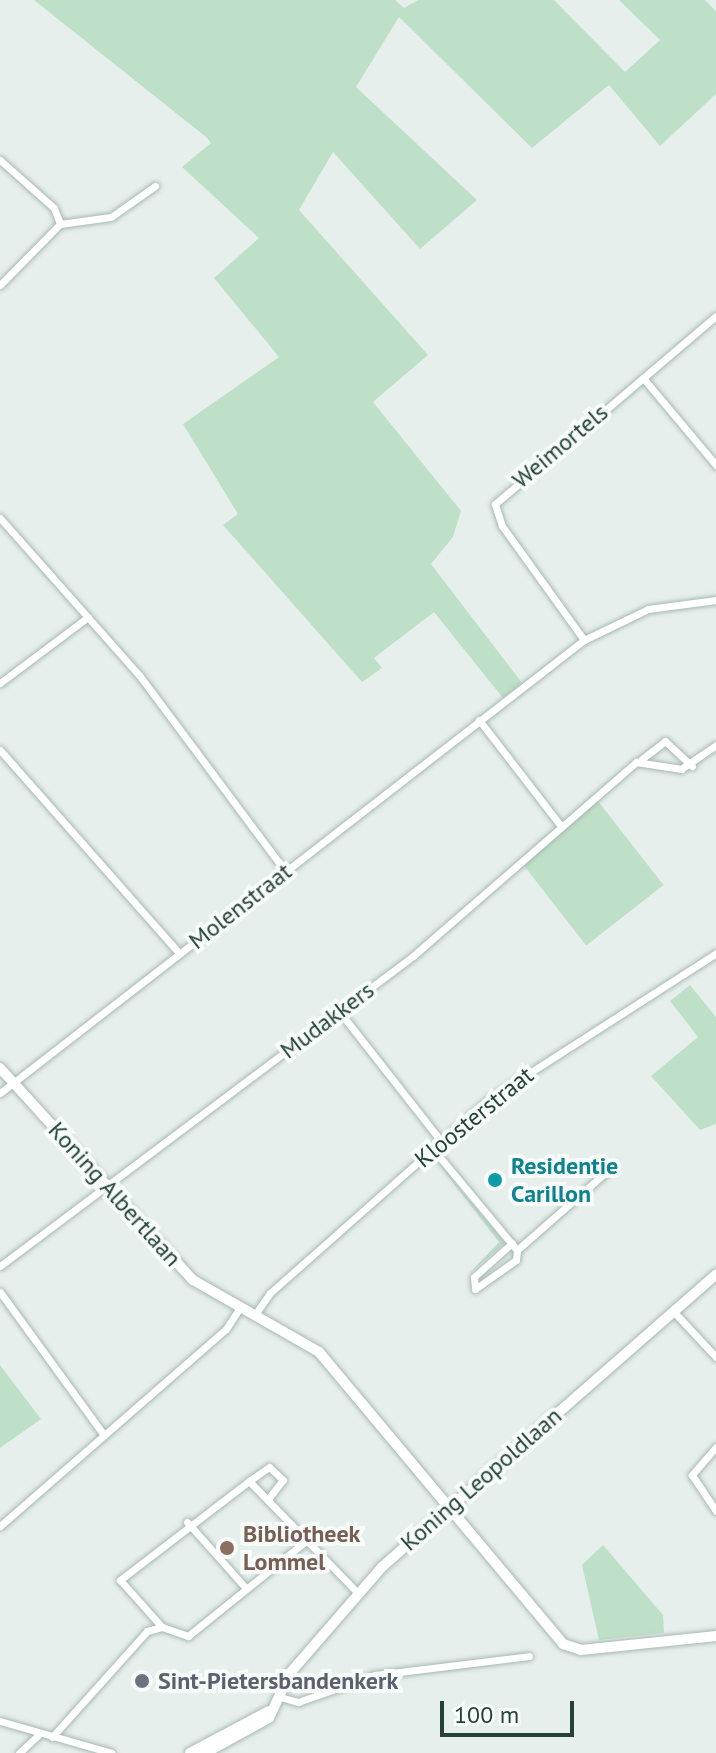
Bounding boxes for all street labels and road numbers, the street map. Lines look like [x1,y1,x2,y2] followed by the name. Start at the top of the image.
[506,398,614,494] street label: Weimortels
[183,857,297,955] street label: Molenstraat
[274,975,380,1065] street label: Mudakkers
[409,1060,539,1174] street label: Kloosterstraat
[42,1115,188,1273] street label: Koning Albertlaan
[395,1401,567,1557] street label: Koning Leopoldlaan

